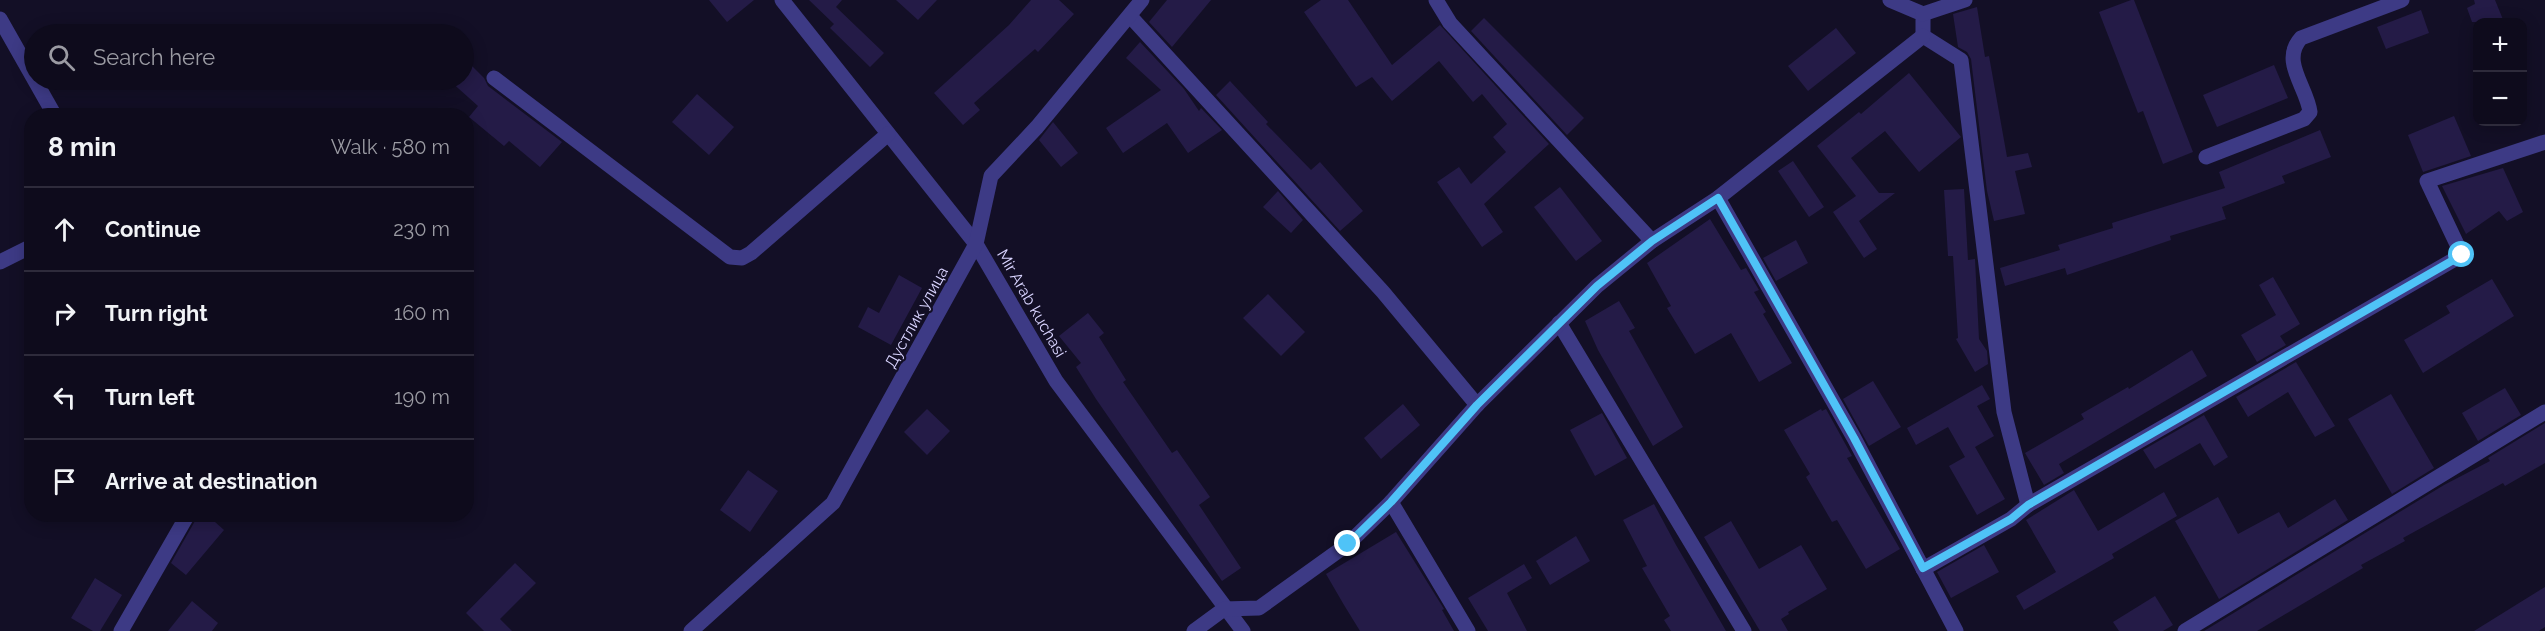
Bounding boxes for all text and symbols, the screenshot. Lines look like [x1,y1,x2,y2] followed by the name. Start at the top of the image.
[2473,18,2527,126] map controls
[2473,18,2527,72] button: +
[24,24,474,90] search box
[45,41,78,74] icon: search
[93,44,215,70] text: Search here
[2473,72,2527,126] button: −
[48,132,116,162] text: 8 min
[331,135,450,159] text: Walk · 580 m
[48,213,81,246] icon: ahead
[105,216,201,242] text: Continue
[393,217,450,241] text: 230 m
[2448,241,2474,267] route start
[993,246,1070,361] street label: Mir Arab kuchasi
[881,263,952,371] street label: Дустлик улица
[48,297,81,330] icon: right
[105,300,208,326] text: Turn right
[394,301,450,325] text: 160 m
[48,381,81,414] icon: left
[105,384,195,410] text: Turn left
[394,385,450,409] text: 190 m
[48,465,81,498] icon: arrive
[105,468,318,494] text: Arrive at destination
[1334,530,1360,556] route end

